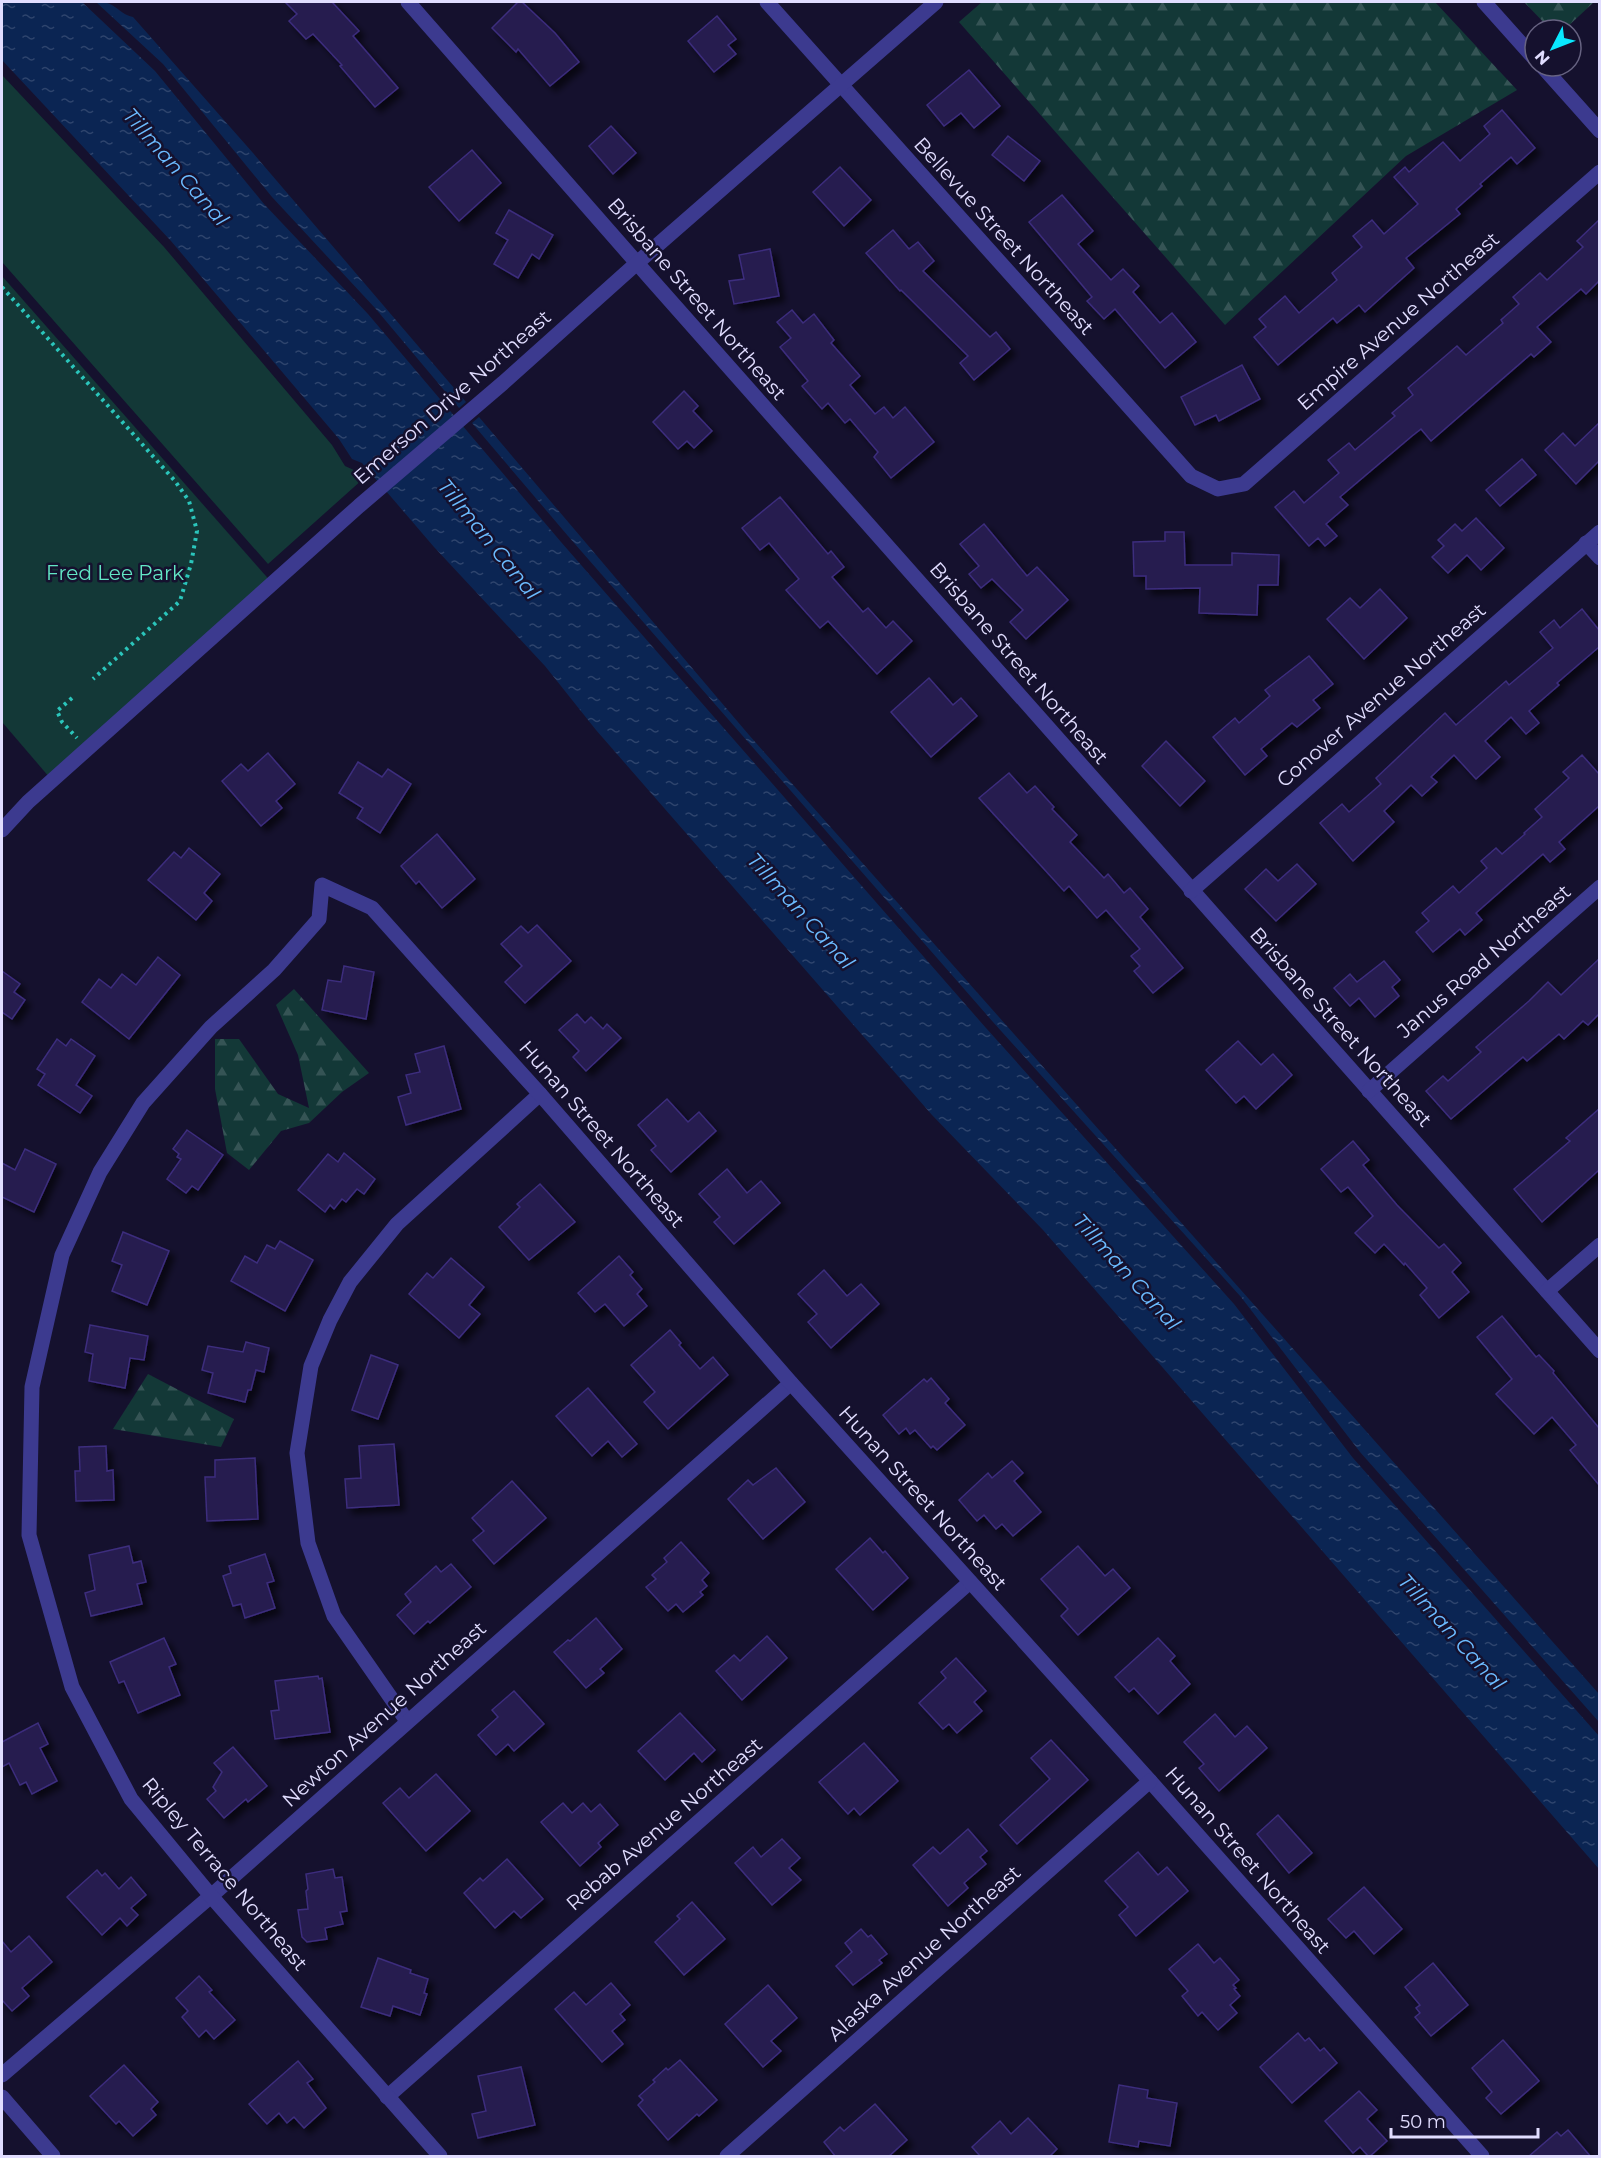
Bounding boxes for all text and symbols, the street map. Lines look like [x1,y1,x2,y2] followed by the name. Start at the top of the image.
[1523,18,1583,78] north arrow
[1531,47,1554,69] text: N
[118,103,234,231] water label: Tillman Canal
[909,132,1099,340] street label: Bellevue Street Northeast
[603,193,791,405] street label: Brisbane Street Northeast
[1292,227,1504,415] street label: Empire Avenue Northeast
[348,305,556,489] street label: Emerson Drive Northeast
[433,474,546,605] water label: Tillman Canal
[925,557,1113,769] street label: Brisbane Street Northeast
[46,561,184,585] park label: Fred Lee Park
[1272,598,1490,792] street label: Conover Avenue Northeast
[742,848,860,975] water label: Tillman Canal
[1392,879,1575,1043] street label: Janus Road Northeast
[1245,922,1437,1132] street label: Brisbane Street Northeast
[514,1036,690,1232] street label: Hunan Street Northeast
[1068,1209,1186,1336] water label: Tillman Canal
[834,1401,1012,1595] street label: Hunan Street Northeast
[1393,1569,1511,1696] water label: Tillman Canal
[277,1616,491,1812] street label: Newton Avenue Northeast
[561,1732,767,1916] street label: Rebab Avenue Northeast
[1160,1762,1336,1958] street label: Hunan Street Northeast
[137,1773,313,1975] street label: Ripley Terrace Northeast
[823,1860,1025,2046] street label: Alaska Avenue Northeast
[1391,2101,1538,2139] scale bar
[1400,2111,1446,2133] text: 50 m

